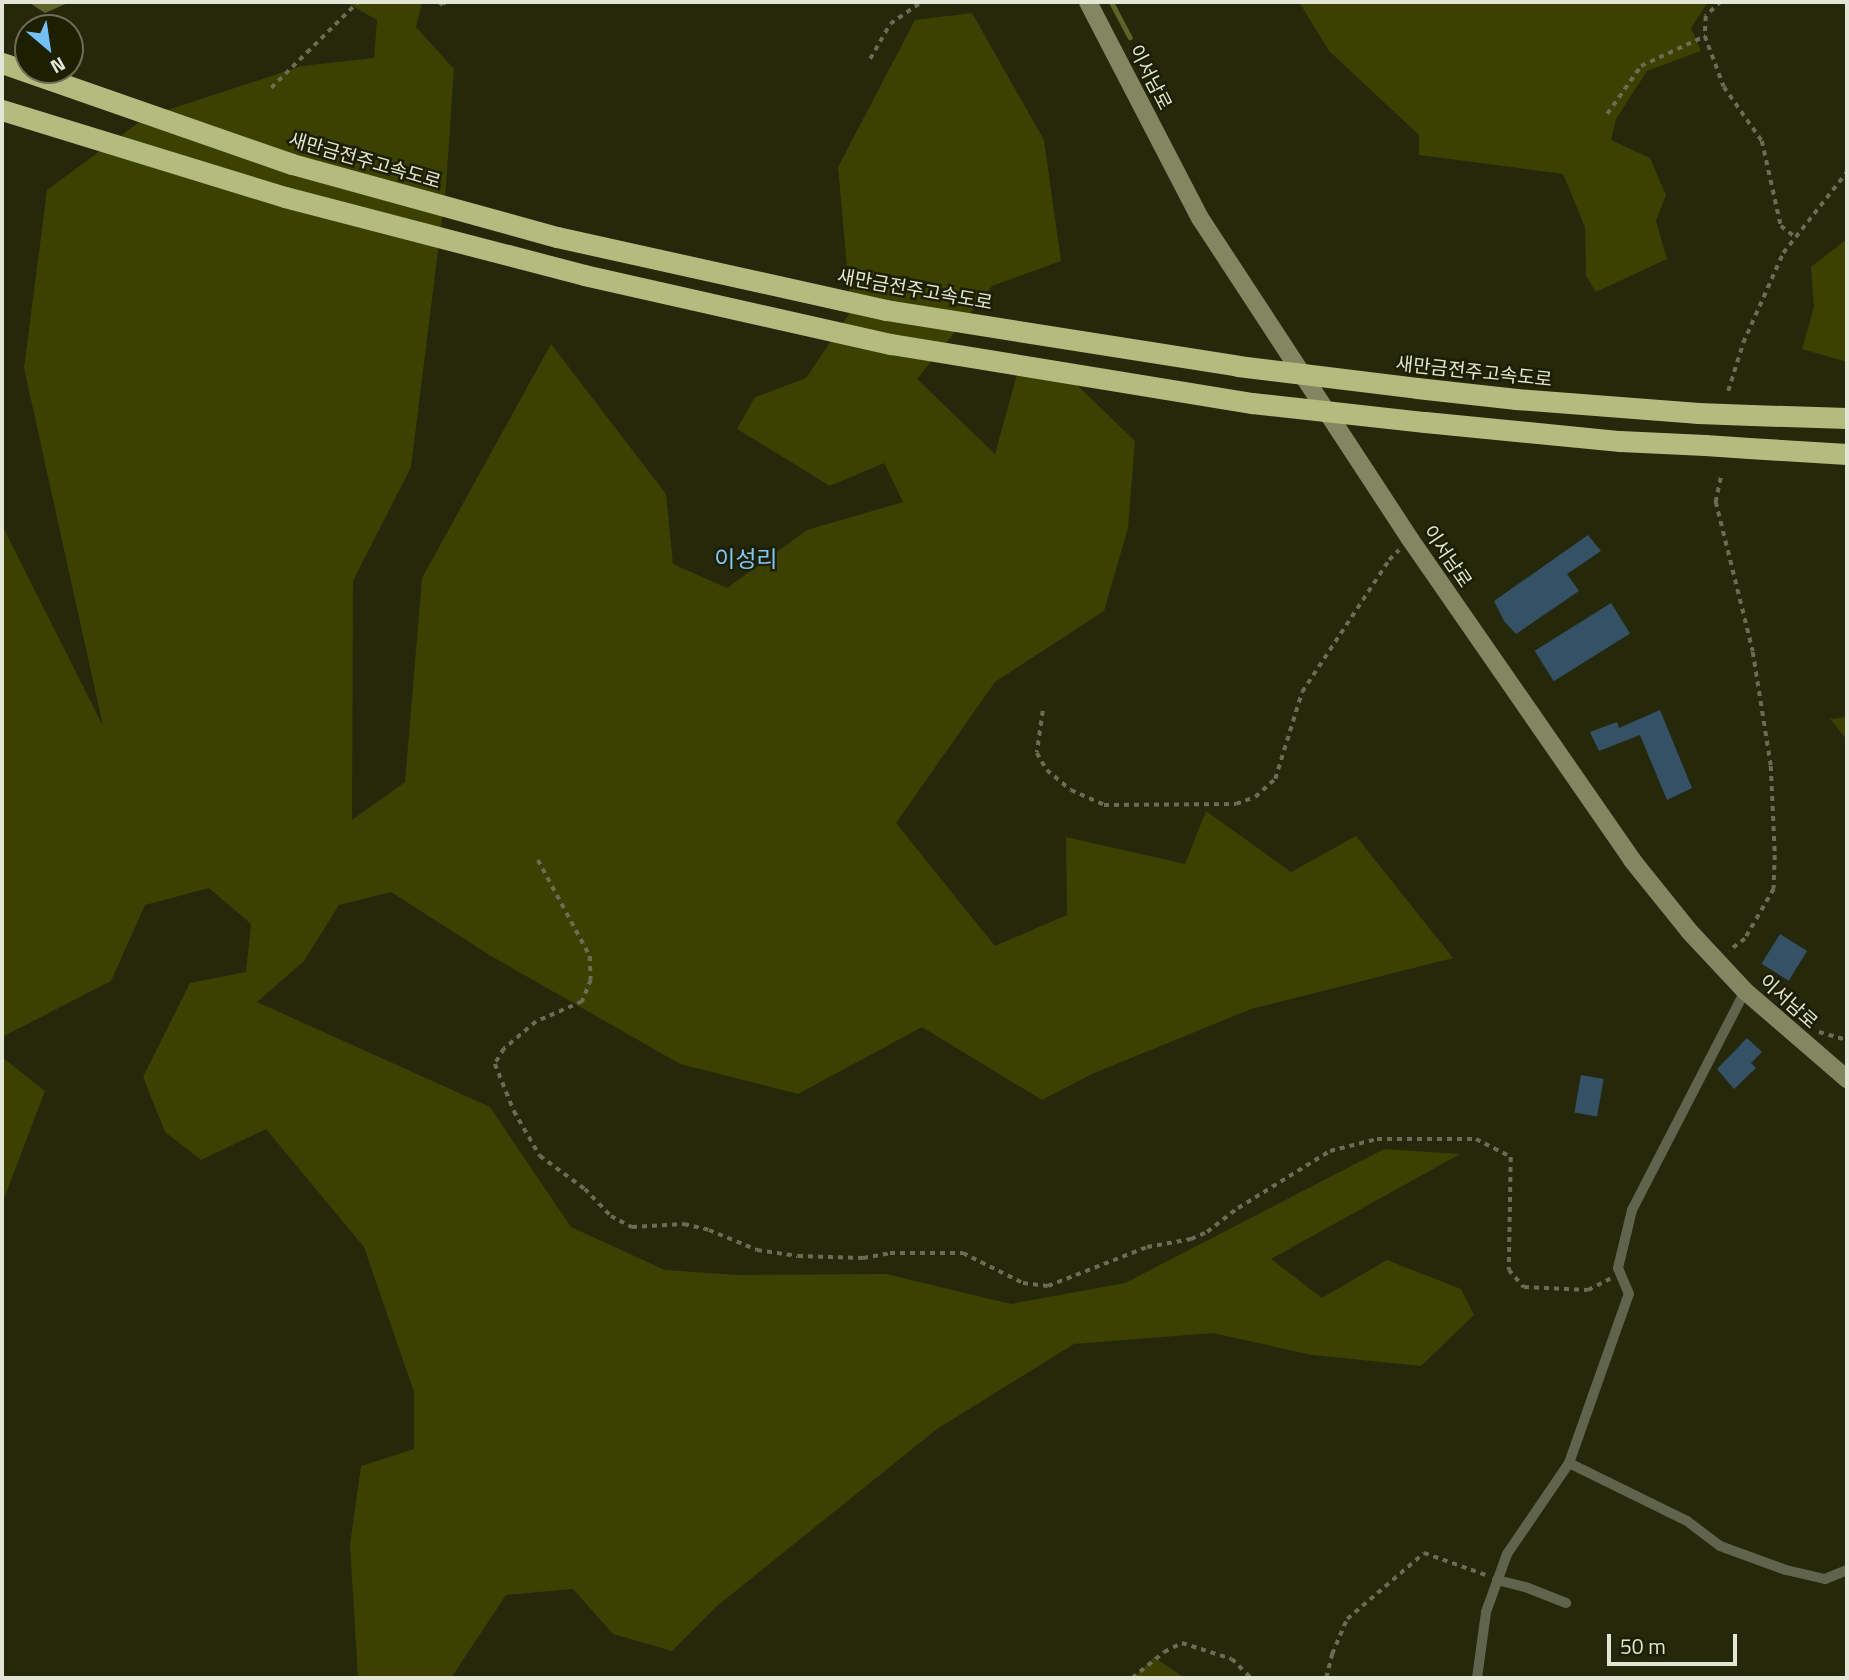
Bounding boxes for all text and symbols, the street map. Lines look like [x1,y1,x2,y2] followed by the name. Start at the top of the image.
[14,14,84,84] north arrow
[1125,41,1177,113] street label: 이서남로
[46,50,71,82] text: N
[286,127,444,193] street label: 새만금전주고속도로
[836,264,994,314] street label: 새만금전주고속도로
[1395,351,1553,391] street label: 새만금전주고속도로
[1419,521,1477,591] street label: 이서남로
[714,545,778,573] district label: 이성리
[1755,969,1823,1033] street label: 이서남로
[1611,1620,1741,1664] scale bar
[1620,1630,1666,1662] text: 50 m

